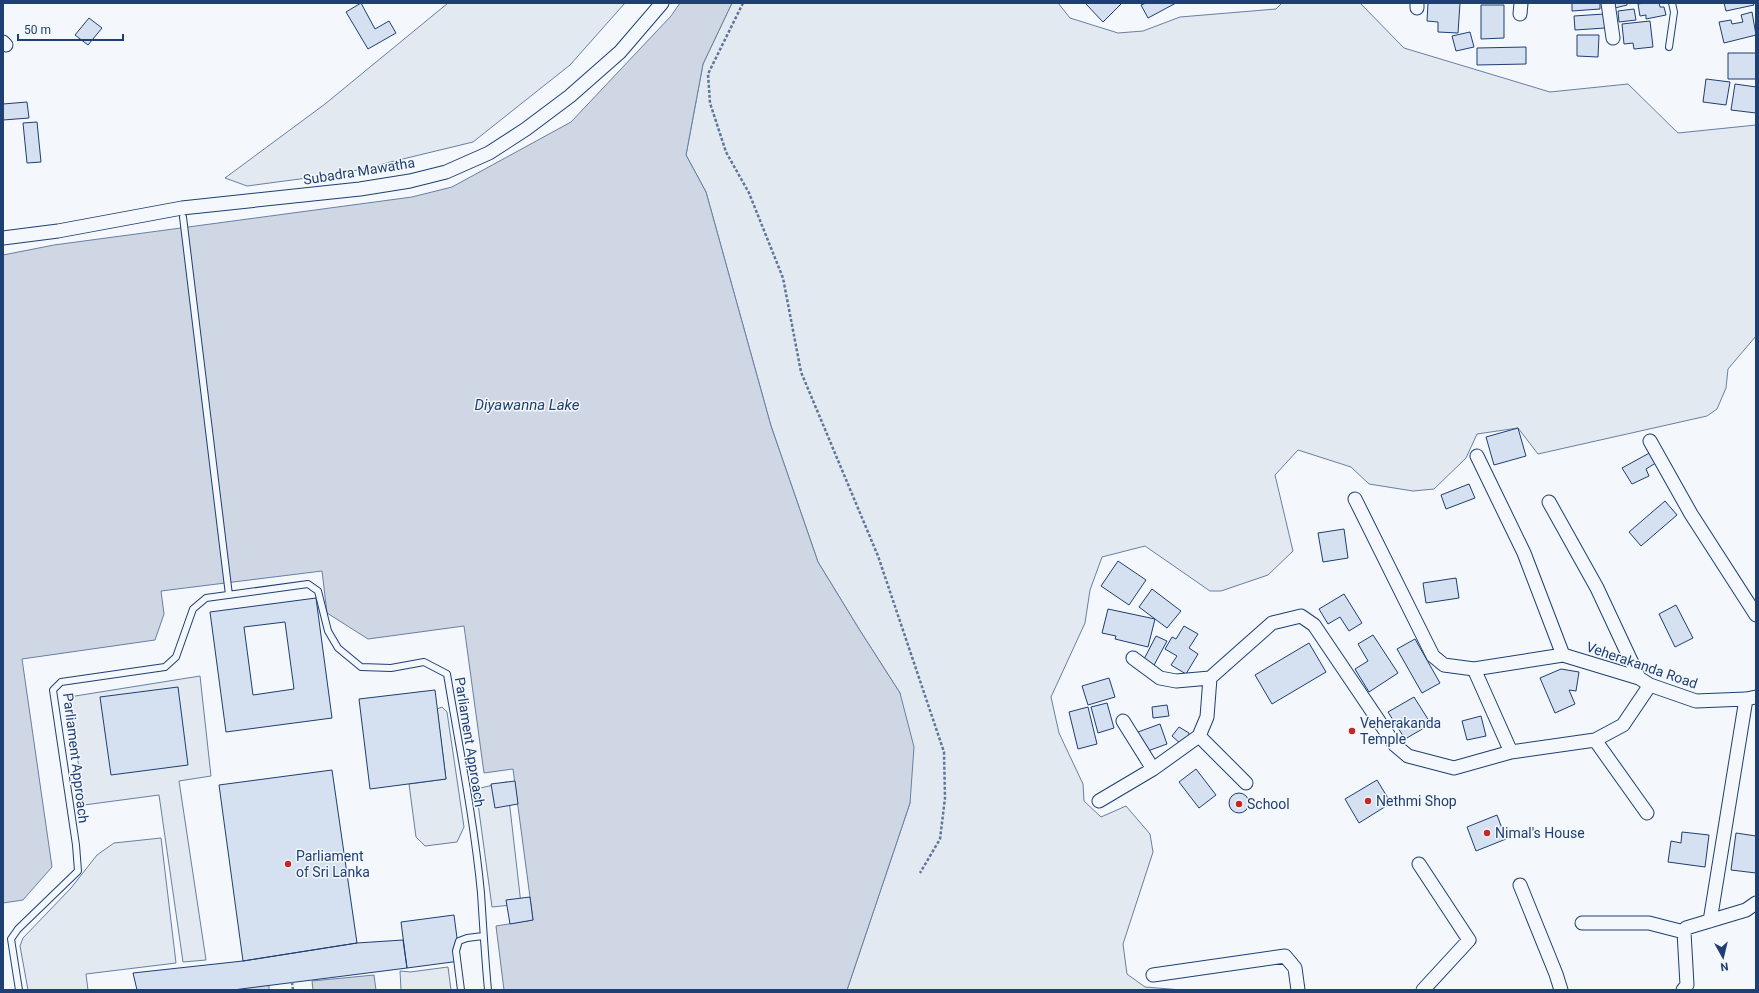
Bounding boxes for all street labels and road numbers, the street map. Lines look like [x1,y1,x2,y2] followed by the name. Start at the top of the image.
[302,154,416,188] street label: Subadra Mawatha
[1584,638,1700,692] street label: Veherakanda Road
[452,676,488,808] street label: Parliament Approach
[60,692,92,824] street label: Parliament Approach

